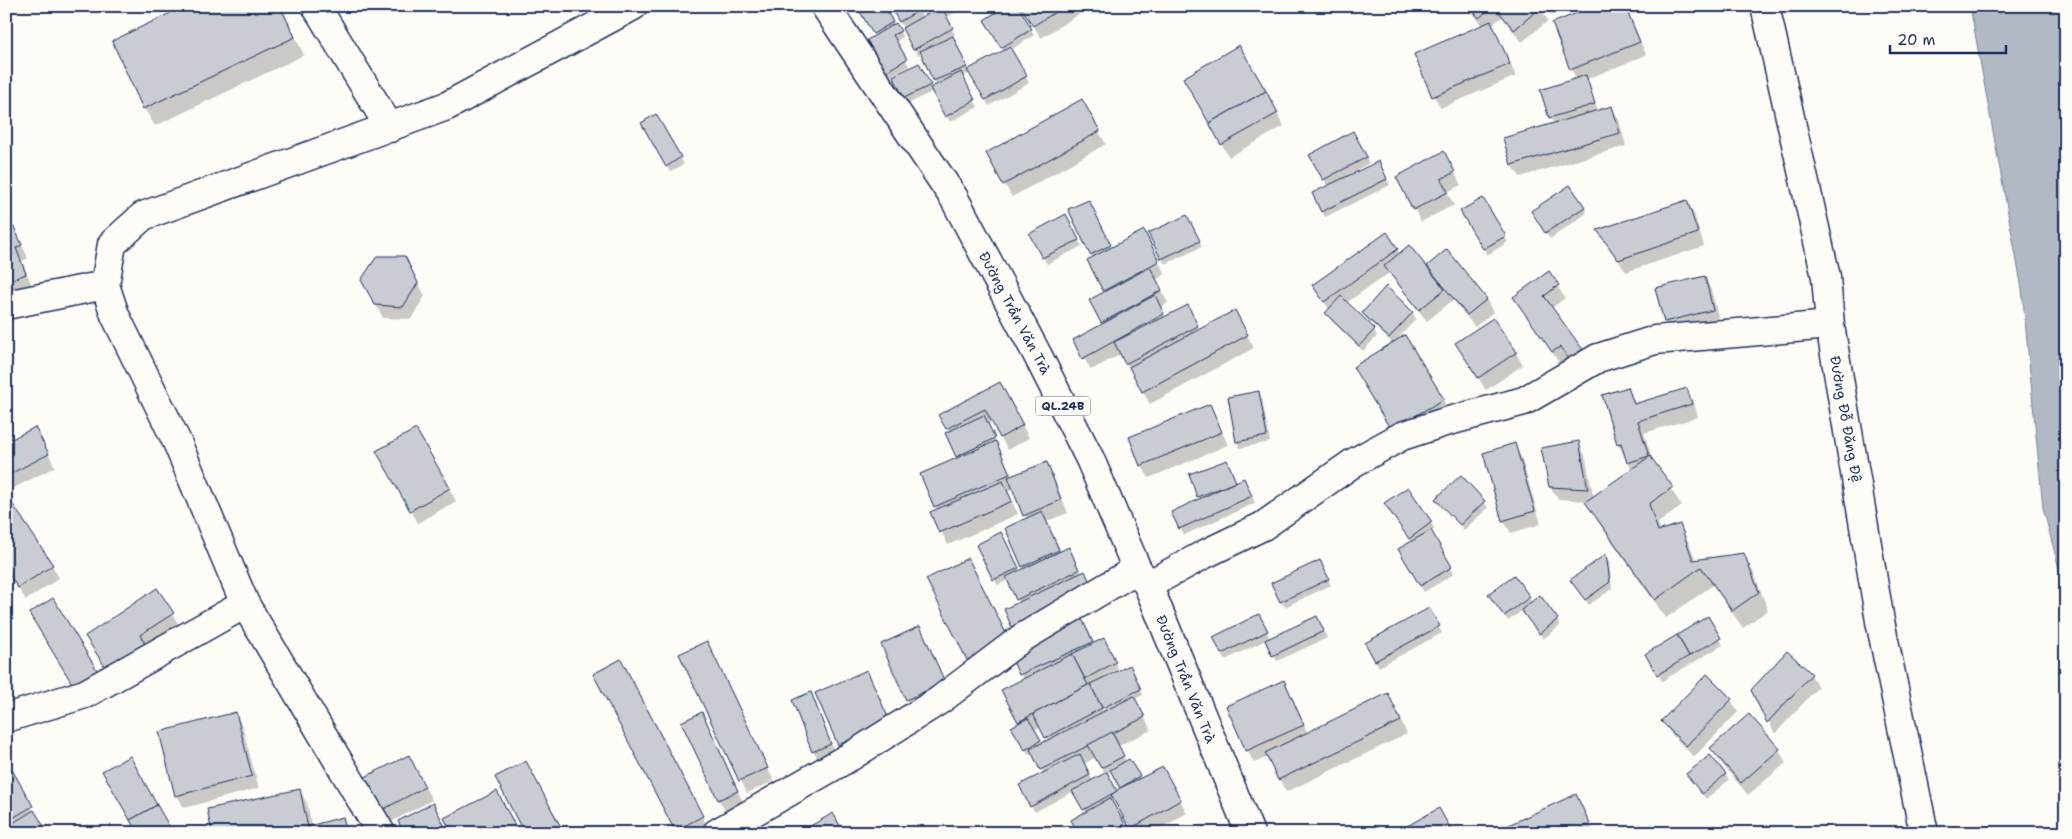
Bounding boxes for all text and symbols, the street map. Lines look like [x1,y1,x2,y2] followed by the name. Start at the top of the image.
[1890,22,2006,54] scale bar
[1897,30,1936,50] text: 20 m
[975,248,1055,378] street label: Đường Trần Văn Trà
[1826,354,1866,484] street label: Đường Đỗ Đăng Đệ
[1036,396,1090,416] road number: QL.24B
[1152,612,1220,746] street label: Đường Trần Văn Trà

